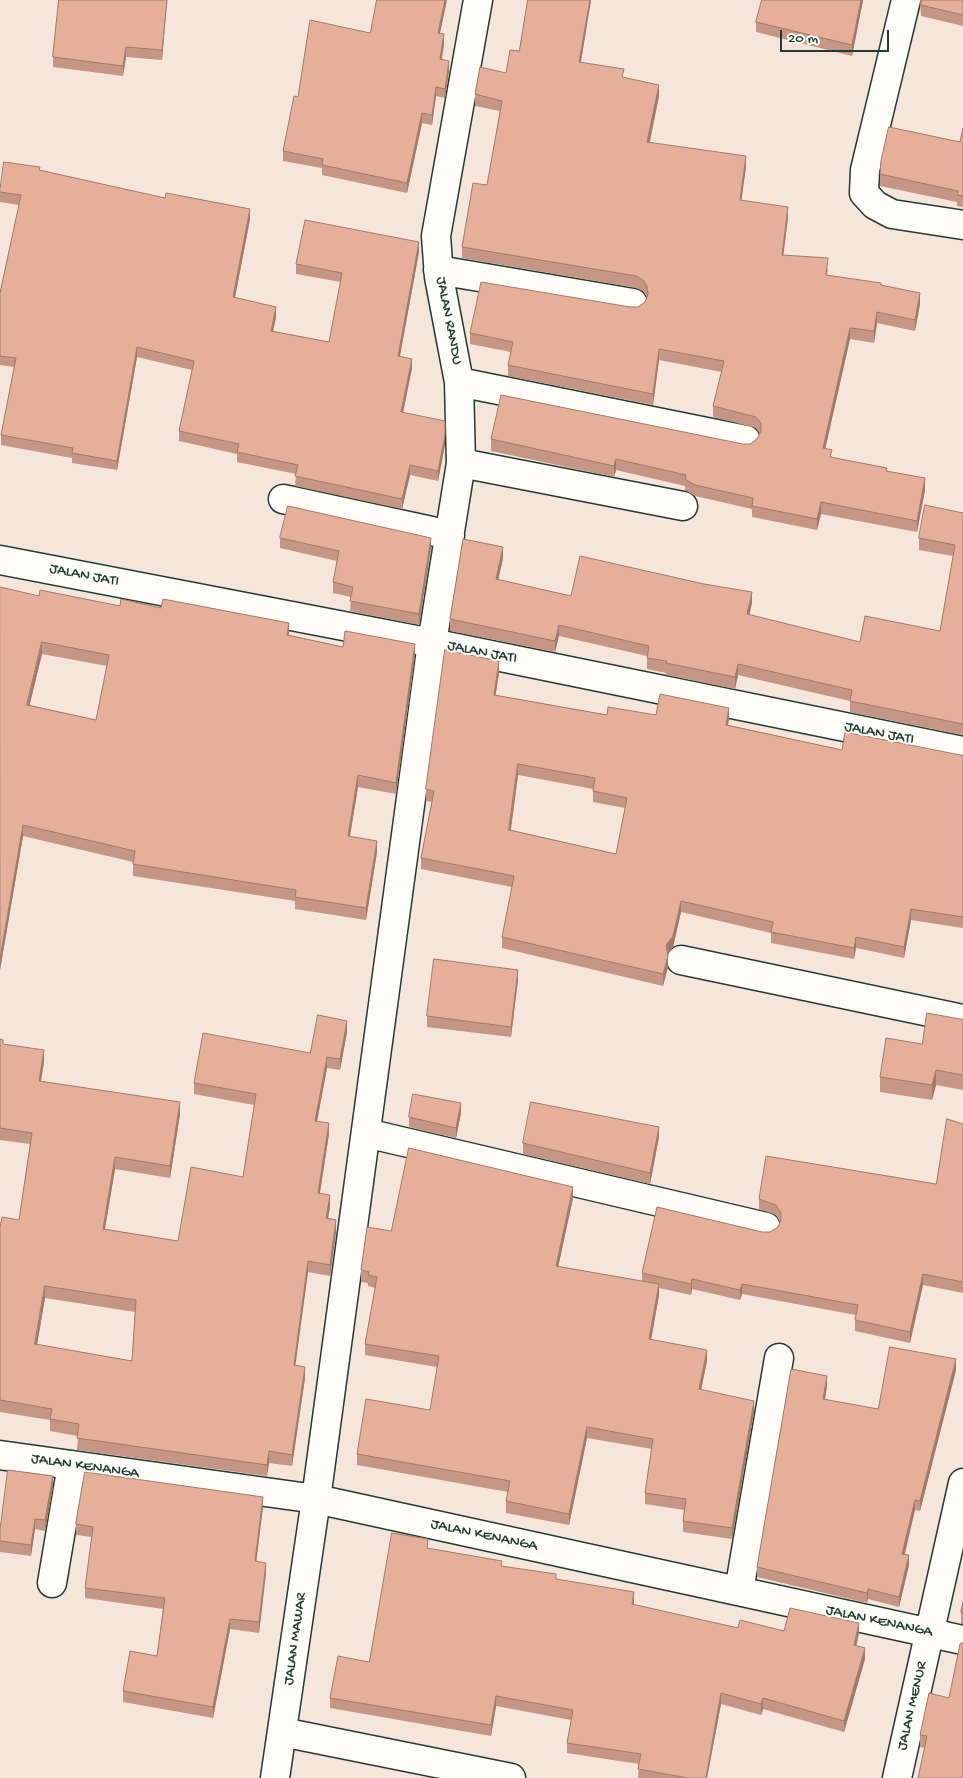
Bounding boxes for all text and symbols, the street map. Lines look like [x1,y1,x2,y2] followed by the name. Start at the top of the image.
[783,20,892,52] scale bar
[788,30,818,48] text: 20 m
[431,275,465,367] street label: JALAN RANDU
[48,560,120,592] street label: JALAN JATI
[446,637,518,669] street label: JALAN JATI
[843,718,915,750] street label: JALAN JATI
[30,1451,140,1483] street label: JALAN KENANGA
[429,1516,539,1556] street label: JALAN KENANGA
[281,1592,311,1686] street label: JALAN MAWAR
[824,1602,934,1642] street label: JALAN KENANGA
[894,1660,932,1752] street label: JALAN MENUR

